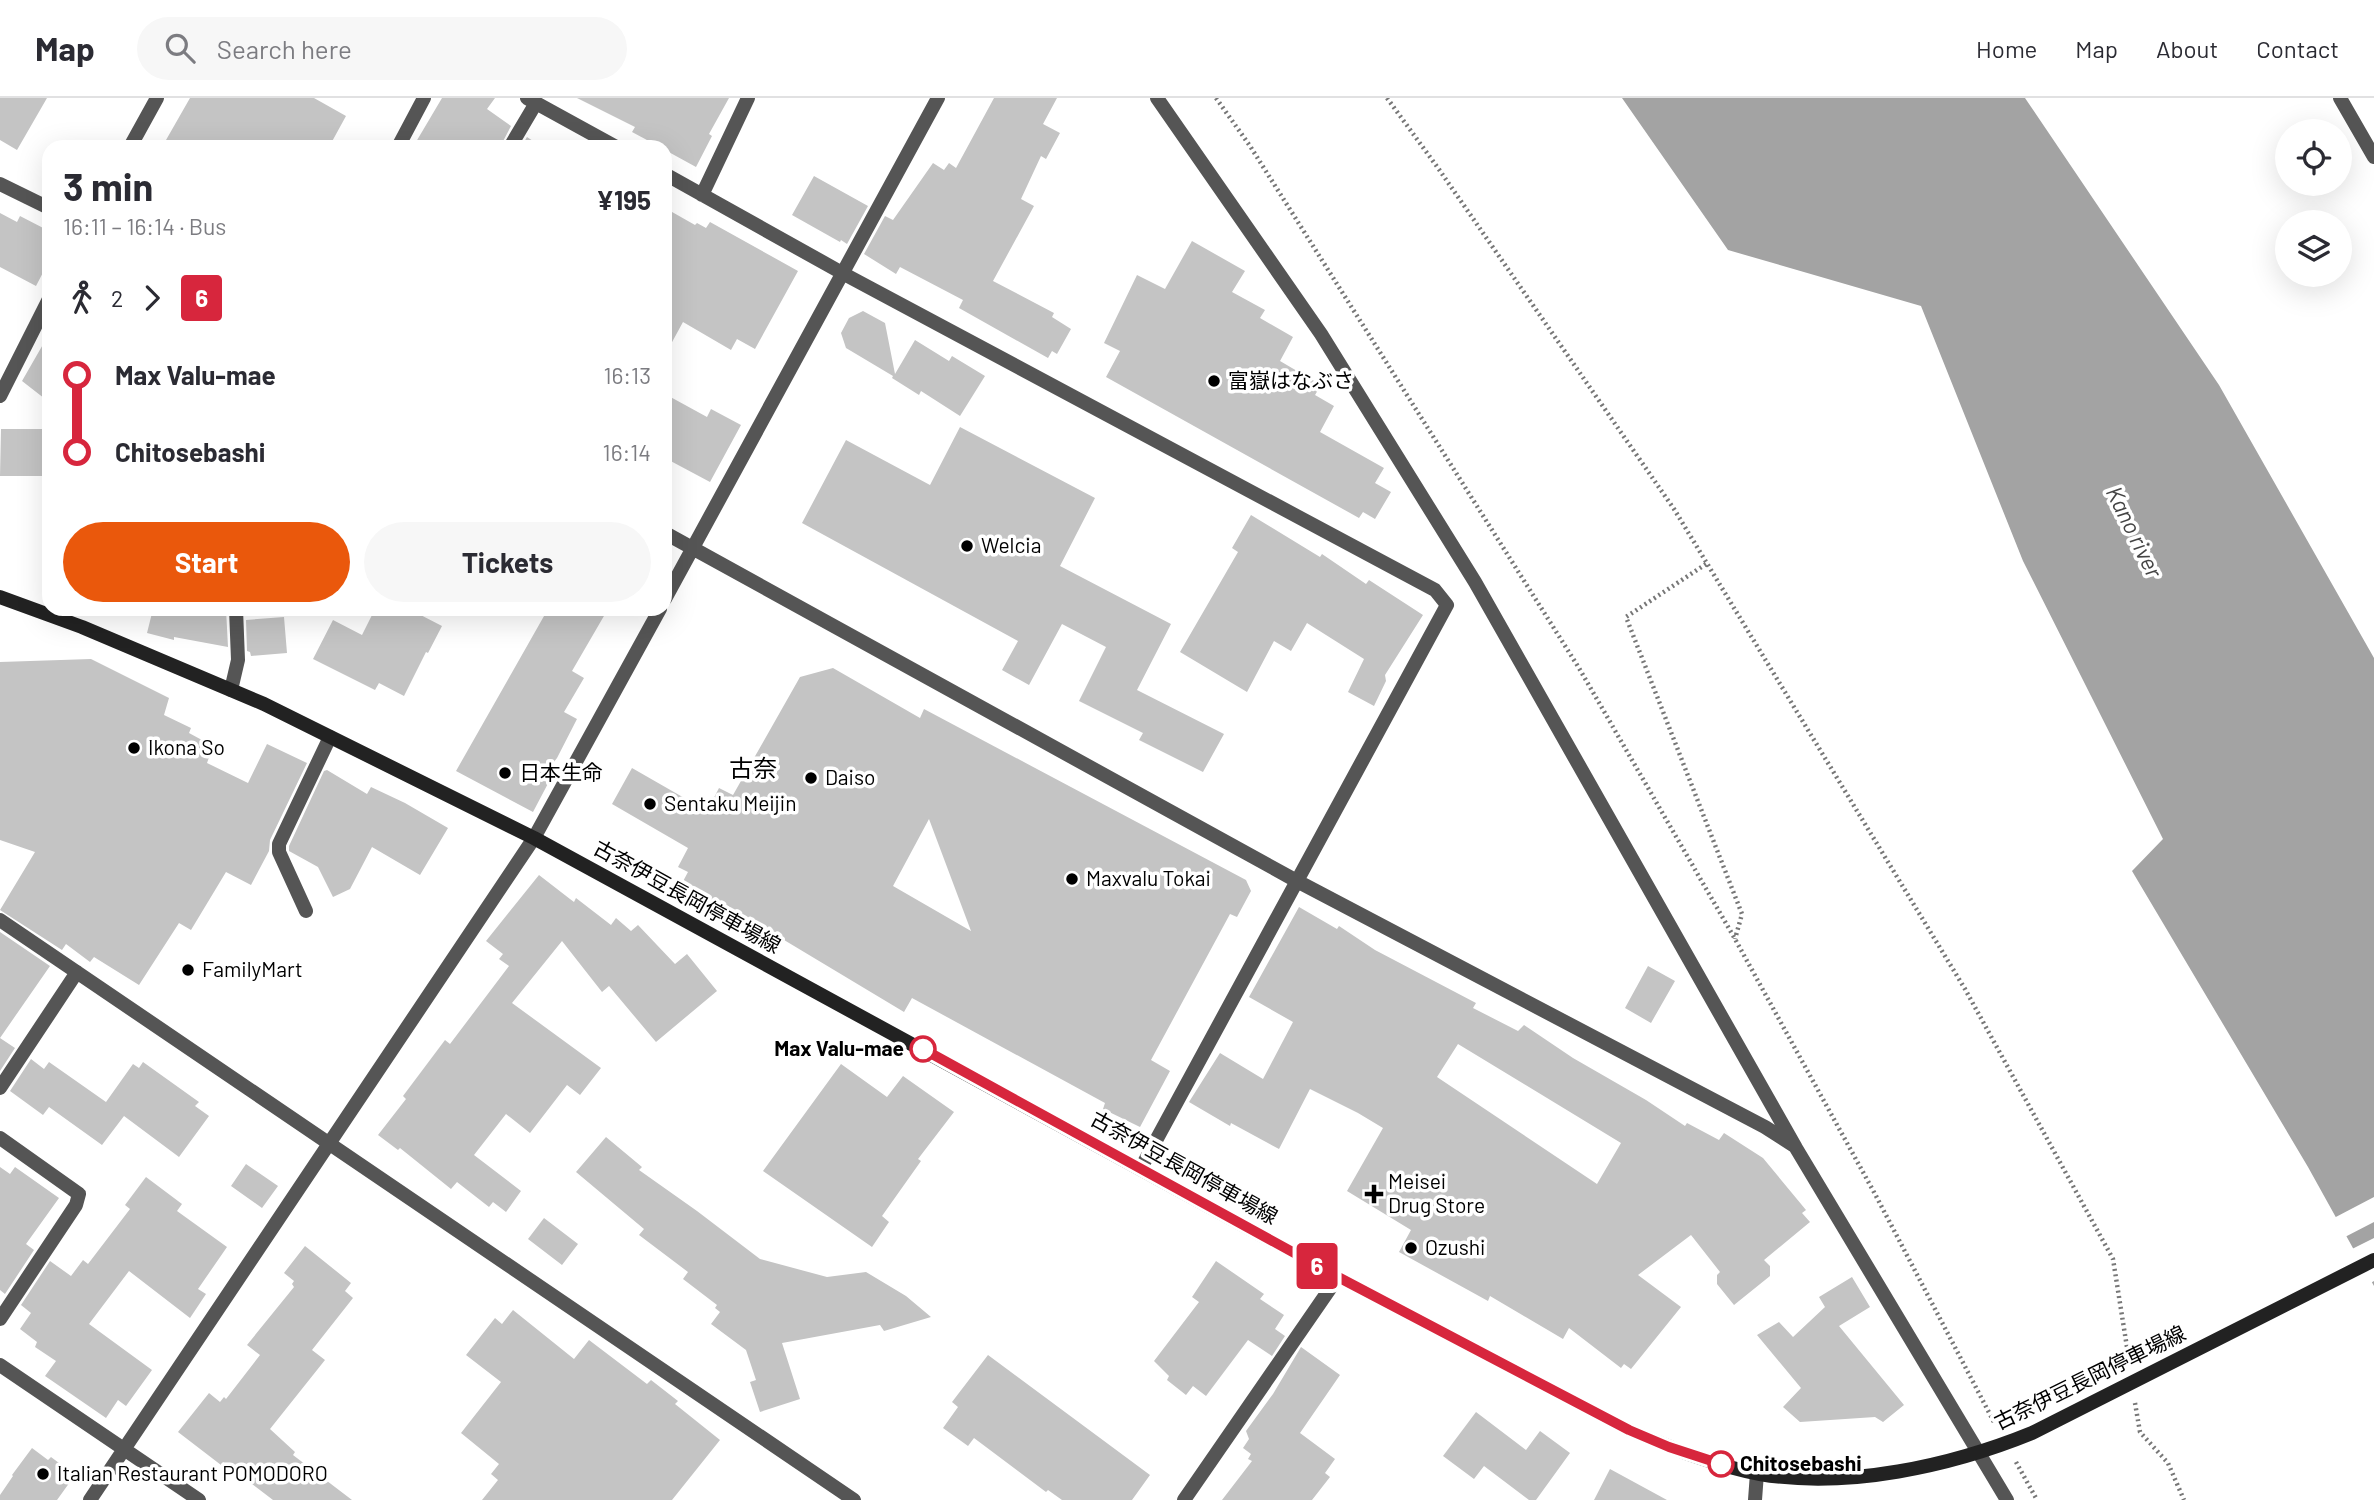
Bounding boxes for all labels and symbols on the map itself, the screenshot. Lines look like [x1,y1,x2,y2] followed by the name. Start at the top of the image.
[1228,367,1354,392] place label: 富嶽はなぶさ
[1206,373,1222,389] marker: 富嶽はなぶさ
[2101,481,2169,583] water label: Kano river
[981,532,1041,557] place label: Welcia
[959,538,975,554] marker: Welcia
[148,734,225,759] place label: Ikona So
[126,740,142,756] marker: Ikona So
[729,753,777,782] district label: 古奈
[519,759,603,784] place label: 日本生命
[825,764,875,789] place label: Daiso
[497,765,513,781] marker: 日本生命
[803,770,819,786] marker: Daiso
[664,790,797,815] place label: Sentaku Meijin
[642,796,658,812] marker: Sentaku Meijin
[590,834,786,958] street label: 古奈伊豆長岡停車場線
[1086,865,1211,890] place label: Maxvalu Tokai
[1064,871,1080,887] marker: Maxvalu Tokai
[202,956,303,981] place label: FamilyMart
[180,962,196,978] marker: FamilyMart
[774,1035,904,1060] place label: Max Valu-mae
[910,1036,936,1062] marker: Max Valu-mae
[1087,1105,1283,1229] street label: 古奈伊豆長岡停車場線
[1388,1168,1485,1217] place label: Meisei Drug Store
[1366,1186,1382,1202] marker: Meisei Drug Store
[1425,1234,1485,1259] place label: Ozushi
[1403,1240,1419,1256] marker: Ozushi
[1294,1243,1340,1289] line badge: 6
[1989,1319,2189,1434] street label: 古奈伊豆長岡停車場線
[1740,1450,1862,1475] place label: Chitosebashi
[1708,1451,1734,1477] marker: Chitosebashi
[57,1460,328,1485] place label: Italian Restaurant POMODORO
[35,1466,51,1482] marker: Italian Restaurant POMODORO

